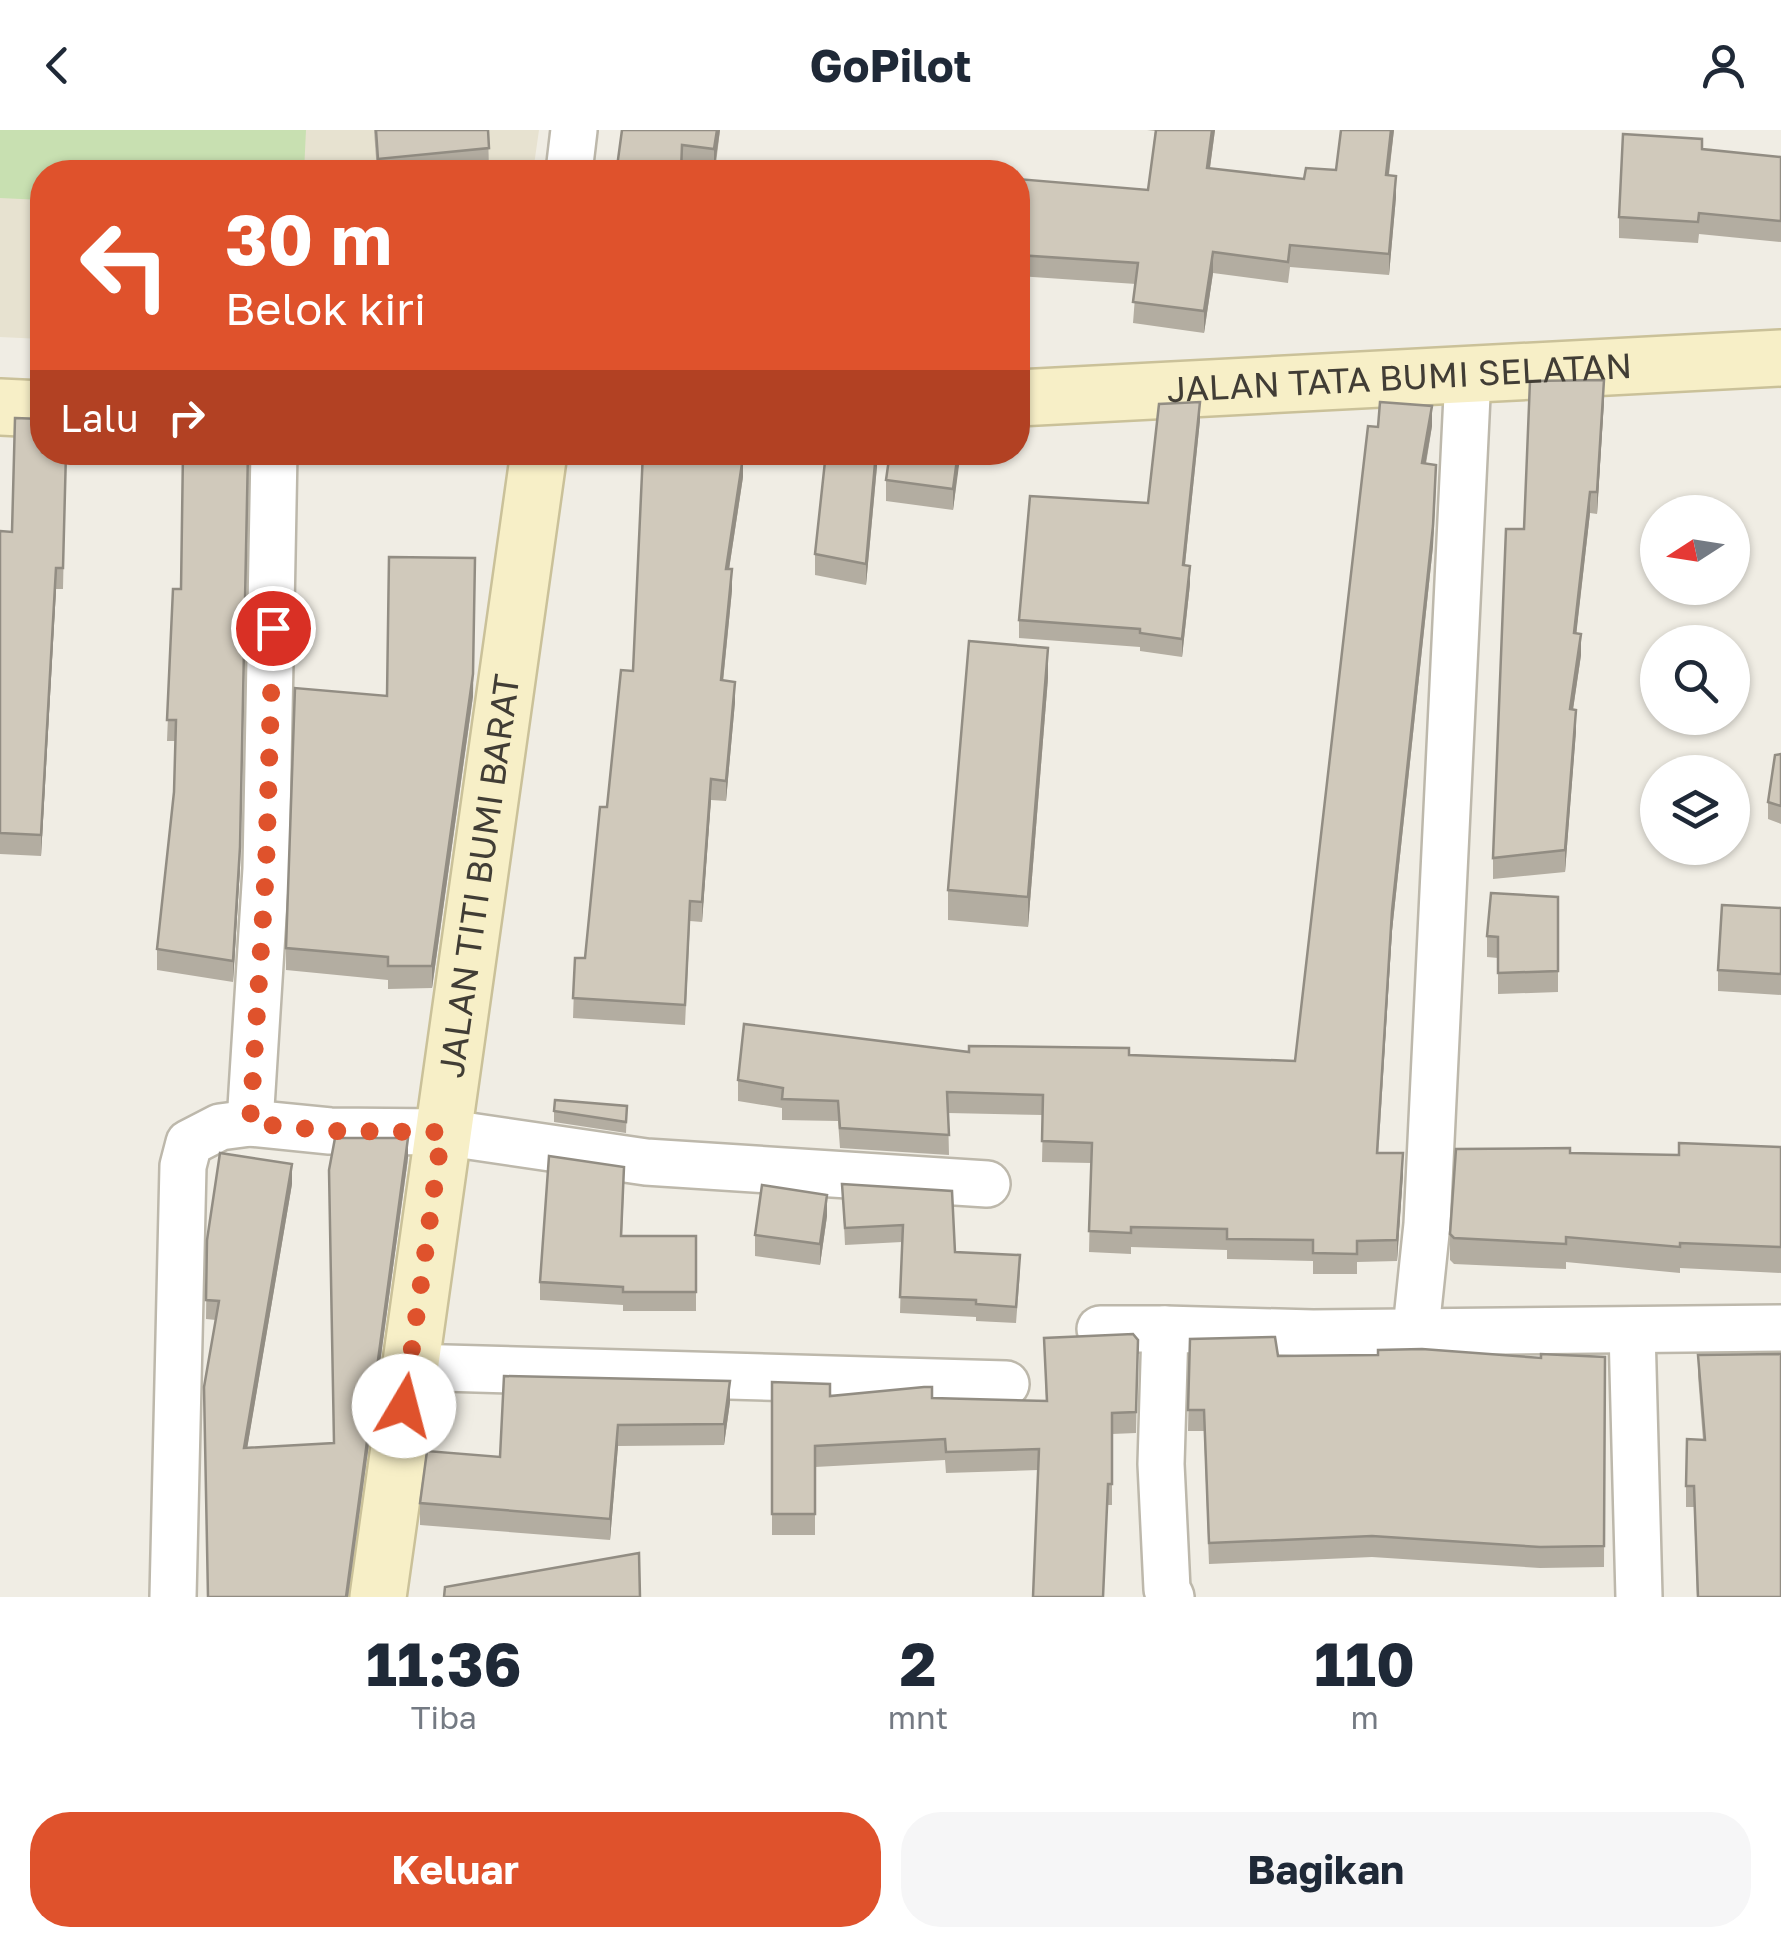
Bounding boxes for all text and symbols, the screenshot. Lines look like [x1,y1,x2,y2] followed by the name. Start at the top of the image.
[30,38,85,93] icon: back
[809,38,972,92] text: GoPilot
[1696,38,1751,93] icon: person
[225,196,392,280] text: 30 m
[60,200,190,330] icon: left
[225,281,426,335] text: Belok kiri
[1166,344,1633,410] street label: JALAN TATA BUMI SELATAN
[159,390,214,445] icon: right
[60,395,139,440] text: Lalu
[1640,495,1750,605] north arrow
[1640,495,1750,865] map controls
[231,586,316,671] pin
[246,601,301,656] icon: arrive
[1640,625,1750,735] button: search
[429,671,528,1080] street label: JALAN TITI BUMI BARAT
[1640,755,1750,865] button: layers
[352,1354,456,1458] position arrow
[366,1627,522,1699] text: 11:36
[900,1627,936,1699] text: 2
[1314,1627,1415,1699] text: 110
[411,1698,477,1736] text: Tiba
[888,1698,948,1736] text: mnt
[1350,1698,1379,1736] text: m
[30,1812,881,1927] button: Keluar
[901,1812,1751,1927] button: Bagikan

